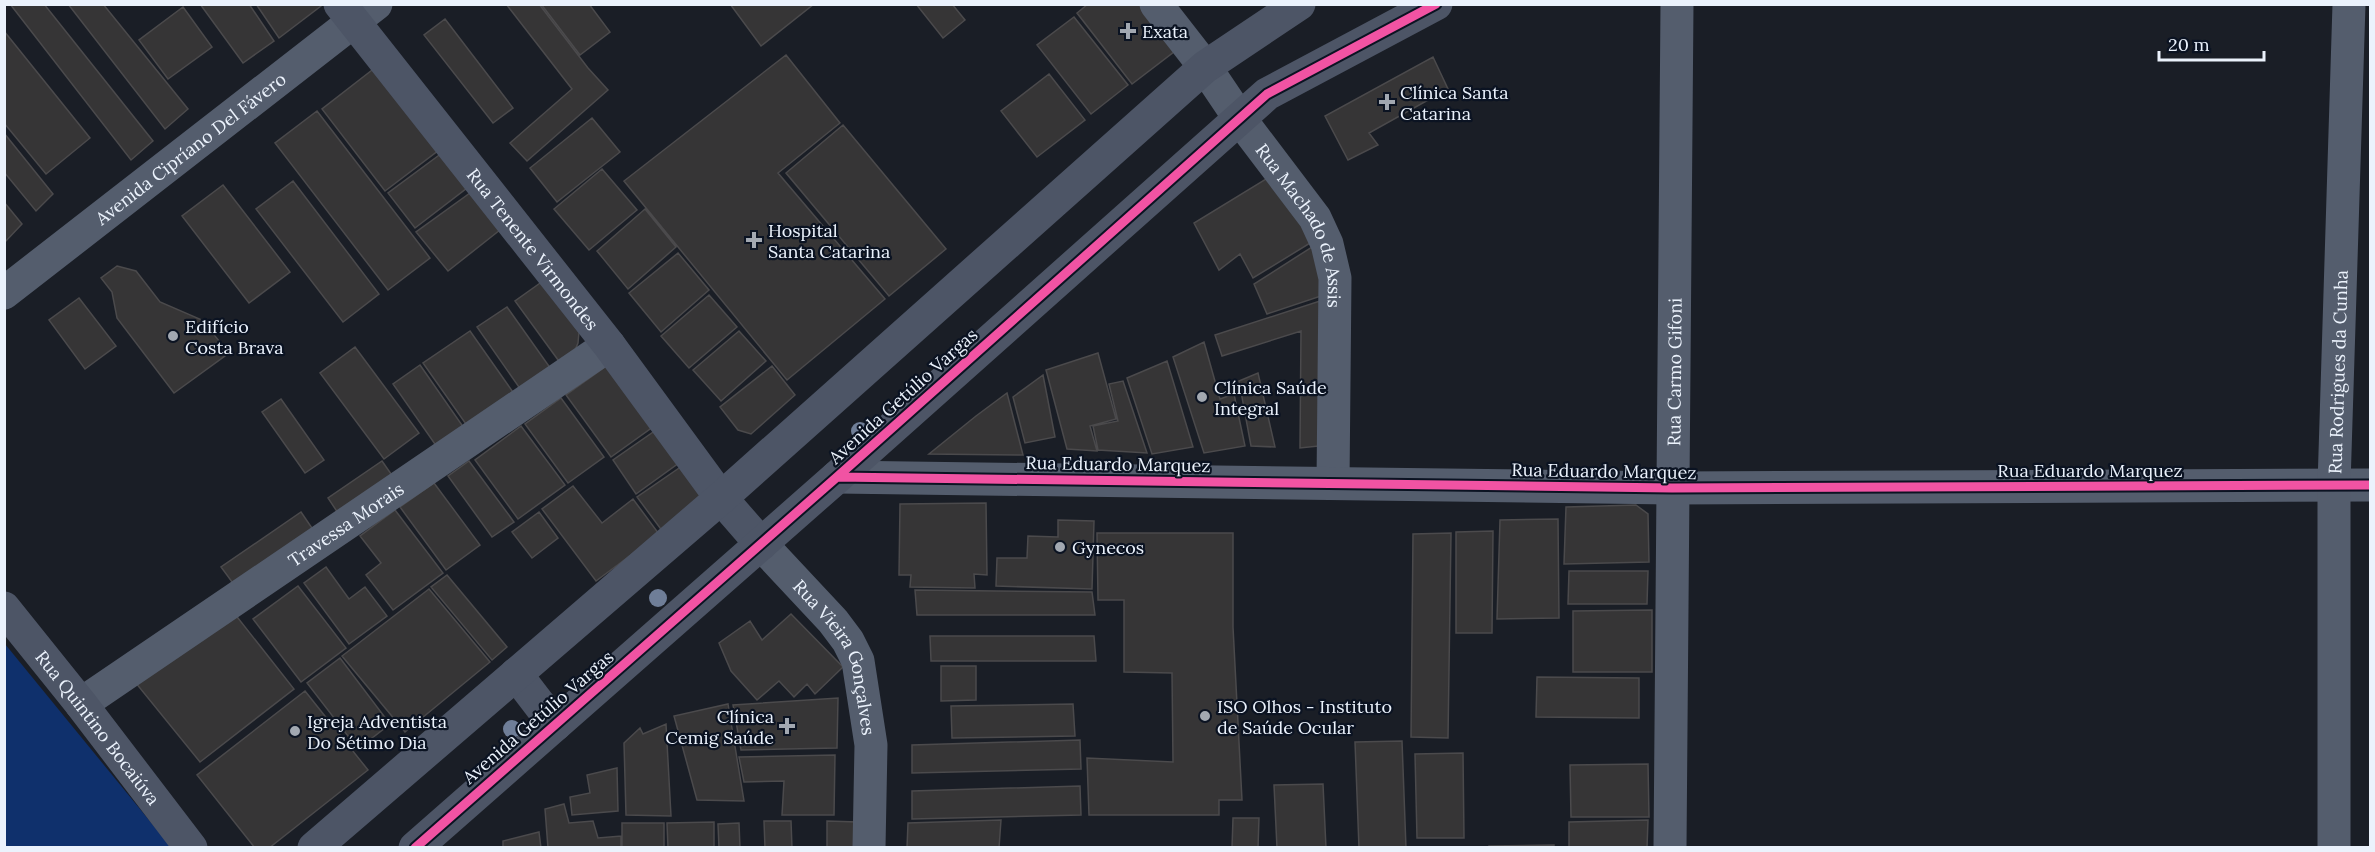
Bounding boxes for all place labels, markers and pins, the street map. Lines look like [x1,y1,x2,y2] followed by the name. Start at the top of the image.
[1142,20,1188,43] place label: Exata
[1119,22,1137,40] marker: Exata
[1400,81,1509,125] place label: Clínica Santa Catarina
[1378,93,1396,111] marker: Clínica Santa Catarina
[768,219,890,263] place label: Hospital Santa Catarina
[745,231,763,249] marker: Hospital Santa Catarina
[185,315,283,359] place label: Edifício Costa Brava
[166,329,180,343] marker: Edifício Costa Brava
[1214,376,1327,420] place label: Clínica Saúde Integral
[1195,390,1209,404] marker: Clínica Saúde Integral
[1072,536,1144,559] place label: Gynecos
[1053,540,1067,554] marker: Gynecos
[1217,695,1392,739] place label: ISO Olhos - Instituto de Saúde Ocular
[665,705,774,749] place label: Clínica Cemig Saúde
[1198,709,1212,723] marker: ISO Olhos - Instituto de Saúde Ocular
[307,710,447,754] place label: Igreja Adventista Do Sétimo Dia
[778,717,796,735] marker: Clínica Cemig Saúde
[288,724,302,738] marker: Igreja Adventista Do Sétimo Dia

